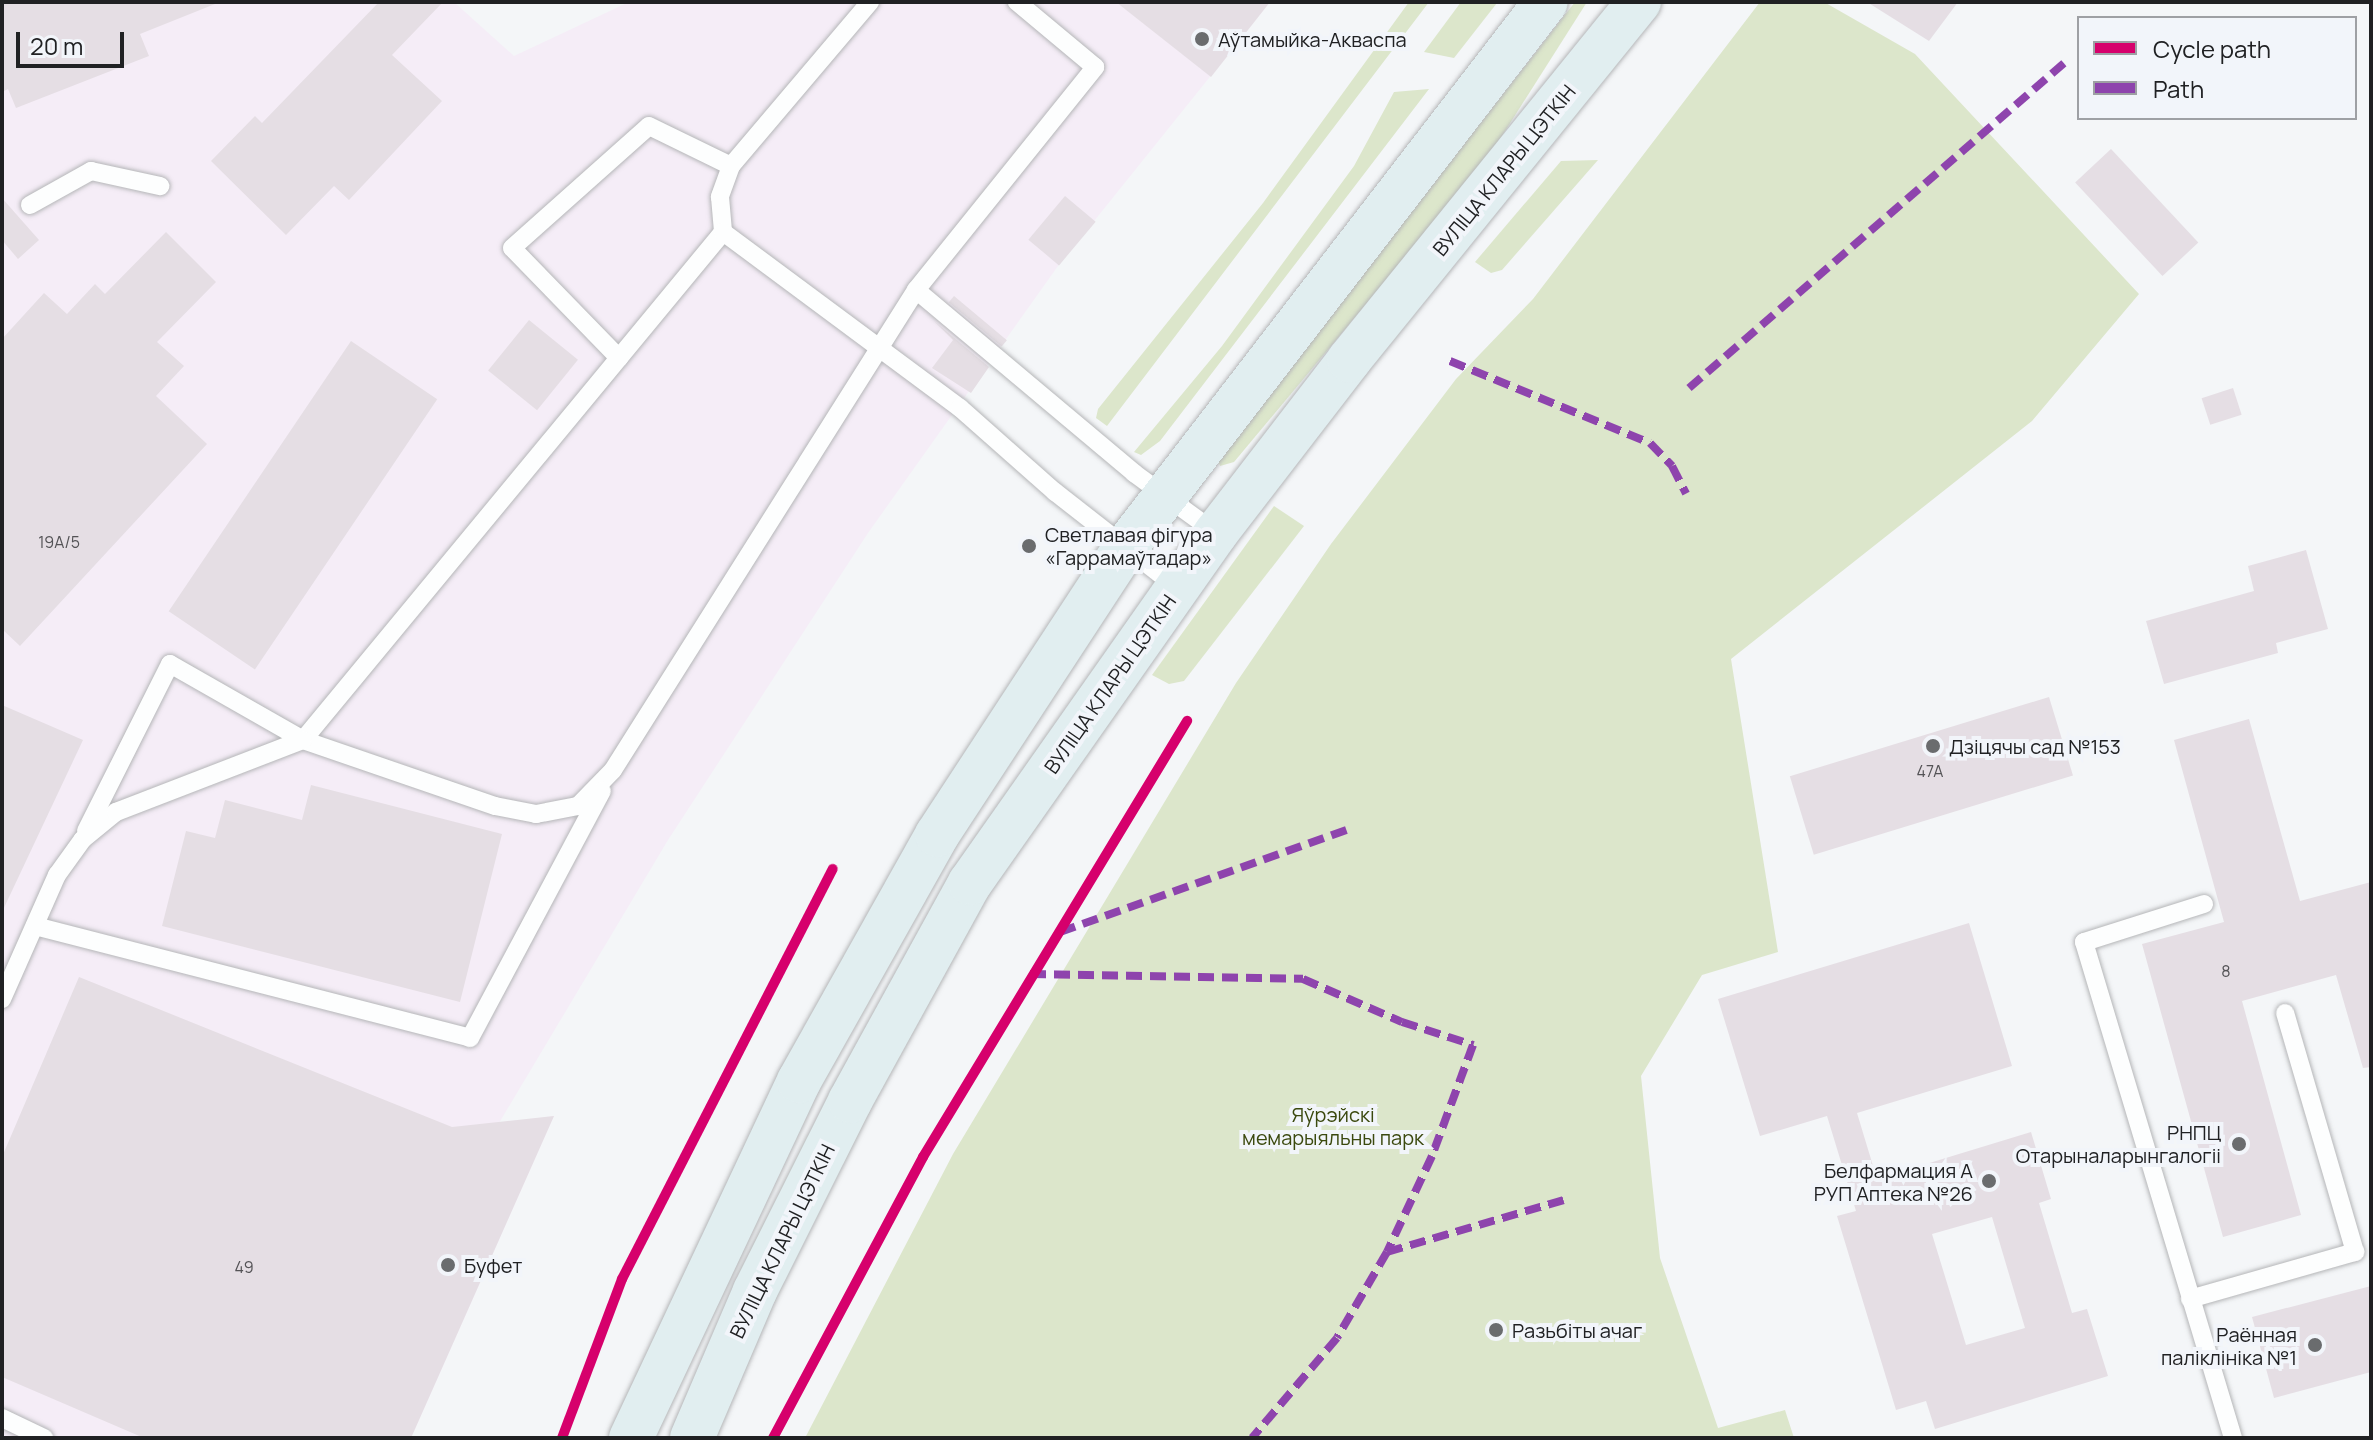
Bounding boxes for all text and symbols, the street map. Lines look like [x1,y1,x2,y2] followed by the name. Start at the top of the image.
[20,16,128,66] scale bar
[2077,16,2357,120] legend
[1218,27,1407,51] place label: Аўтамыйка-Акваспа
[30,29,83,62] text: 20 m
[1193,30,1211,48] marker: Аўтамыйка-Акваспа
[2153,32,2271,65] text: Cycle path
[2153,72,2204,105] text: Path
[1428,80,1580,260] street label: ВУЛІЦА КЛАРЫ ЦЭТКІН
[1045,522,1213,569] place label: Светлавая фігура «Гаррамаўтадар»
[38,532,80,552] house number: 19А/5
[1020,537,1038,555] marker: Светлавая фігура «Гаррамаўтадар»
[1039,590,1181,778] street label: ВУЛІЦА КЛАРЫ ЦЭТКІН
[1949,734,2121,758] place label: Дзіцячы сад №153
[1924,737,1942,755] marker: Дзіцячы сад №153
[1917,761,1943,781] house number: 47А
[2221,961,2231,981] house number: 8
[1242,1102,1424,1149] park label: Яўрэйскі мемарыяльны парк
[2016,1120,2221,1167] place label: РНПЦ Отарыналарынгалогіі
[2228,1133,2250,1155] marker: РНПЦ Отарыналарынгалогіі
[725,1140,839,1342] street label: ВУЛІЦА КЛАРЫ ЦЭТКІН
[1814,1158,1973,1205] place label: Белфармация А РУП Аптека №26
[1980,1172,1998,1190] marker: Белфармация А РУП Аптека №26
[464,1253,522,1277] place label: Буфет
[439,1256,457,1274] marker: Буфет
[234,1257,254,1277] house number: 49
[1512,1318,1642,1342] place label: Разьбіты ачаг
[1487,1321,1505,1339] marker: Разьбіты ачаг
[2161,1322,2297,1369] place label: Раённая паліклініка №1
[2304,1334,2326,1356] marker: Раённая паліклініка №1

